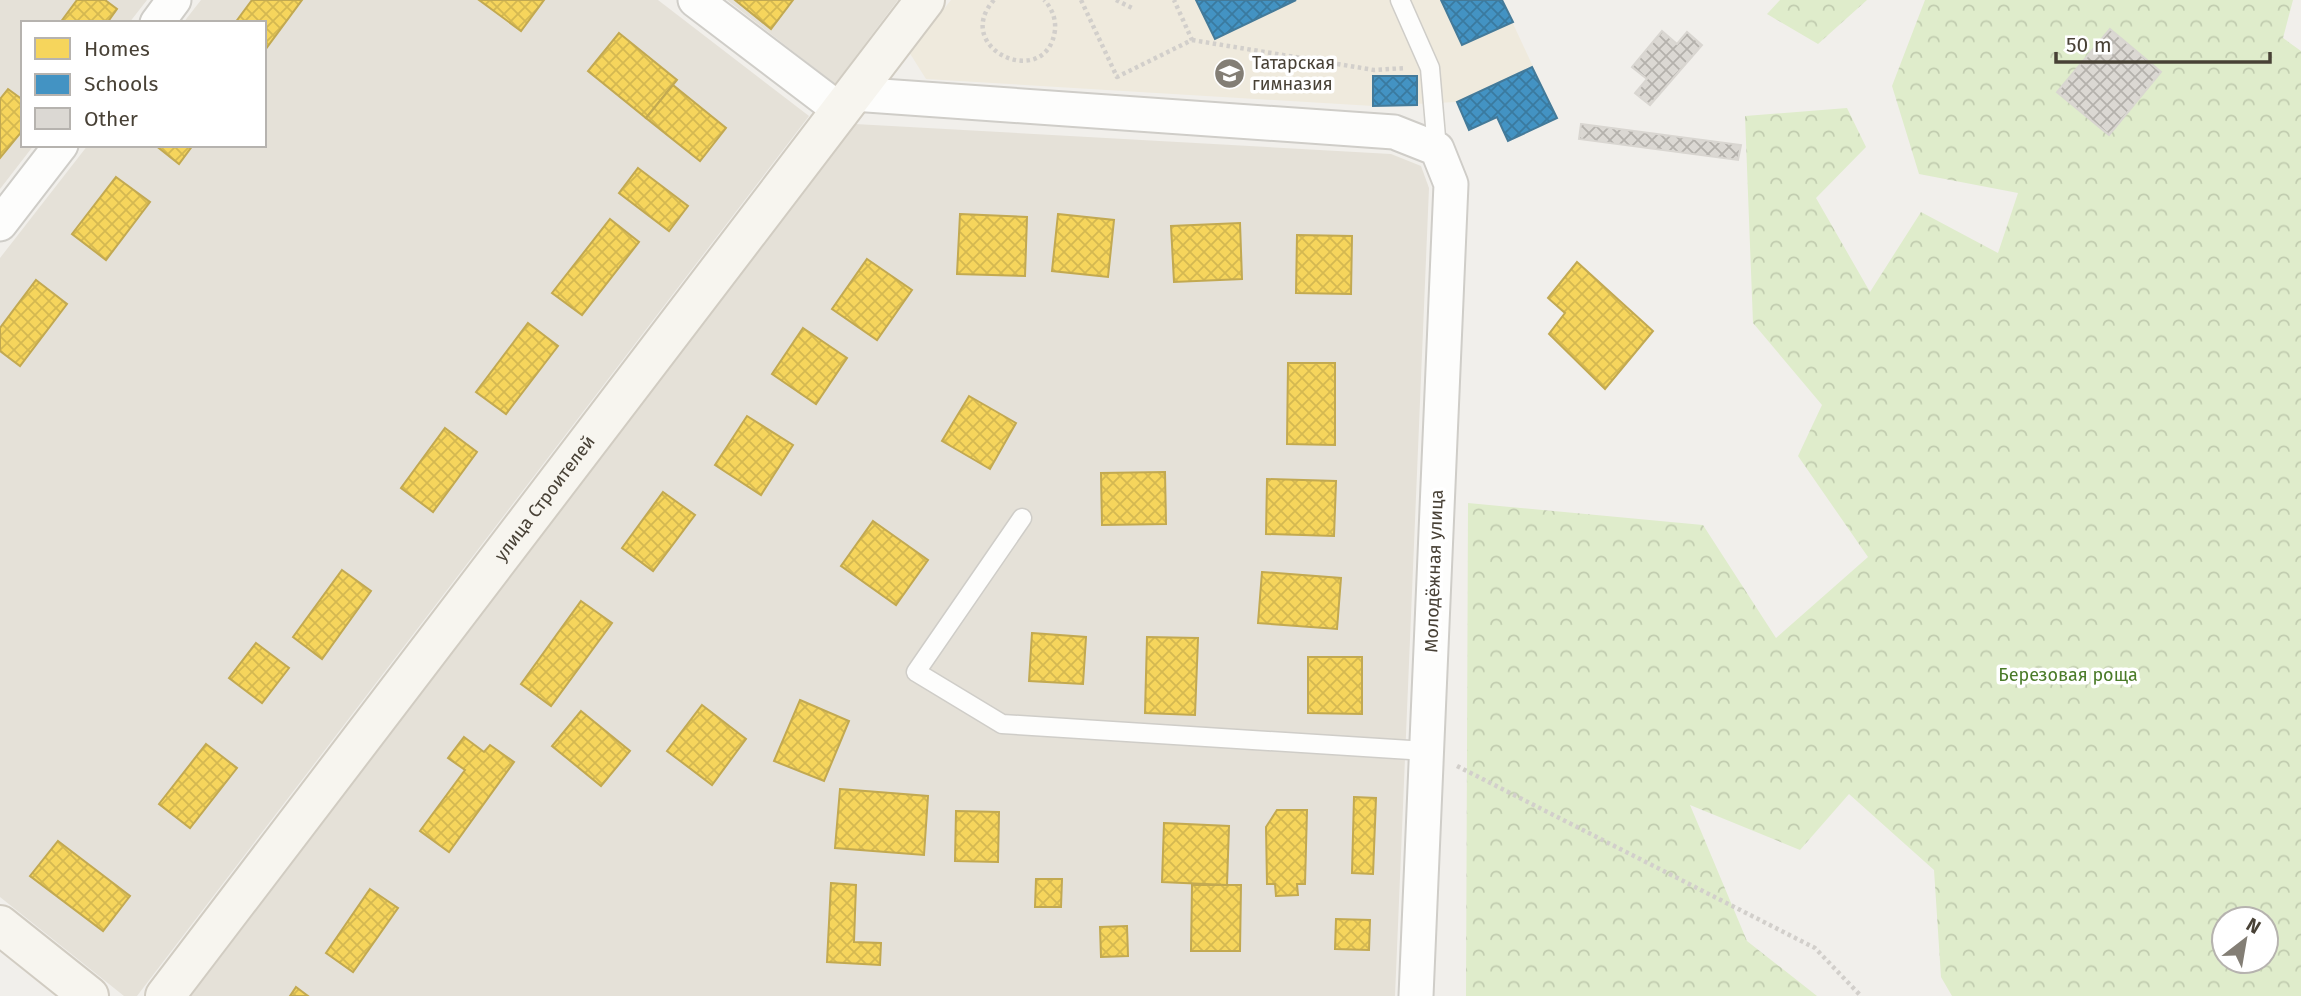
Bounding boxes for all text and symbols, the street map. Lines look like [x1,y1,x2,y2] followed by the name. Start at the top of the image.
[21,21,266,147] legend
[2056,21,2270,65] scale bar
[2066,32,2112,58] text: 50 m
[84,36,150,62] text: Homes
[1252,52,1335,95] place label: Татарская гимназия
[1212,56,1246,90] school or university icon: Татарская гимназия
[84,71,158,97] text: Schools
[84,106,138,132] text: Other
[490,431,600,566] street label: улица Строителей
[1420,489,1448,653] street label: Молодёжная улица
[1998,664,2138,686] park label: Березовая роща
[2210,905,2280,975] north arrow
[2242,913,2265,939] text: N

